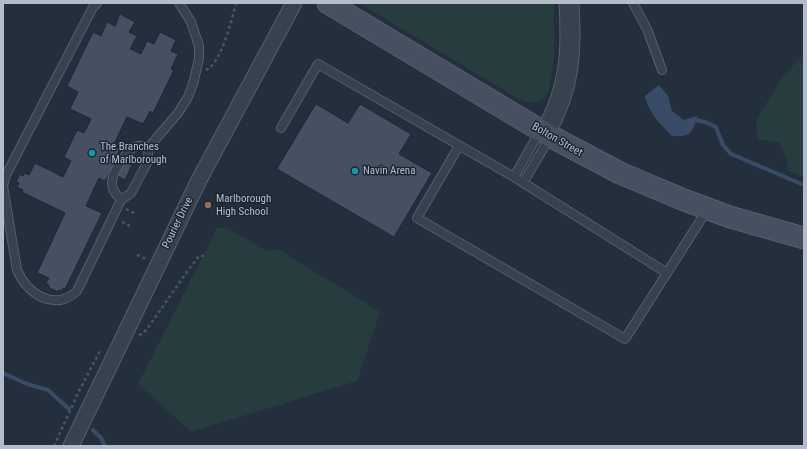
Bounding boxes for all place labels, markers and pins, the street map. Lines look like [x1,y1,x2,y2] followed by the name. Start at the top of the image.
[100,140,167,166] place label: The Branches of Marlborough
[87,148,97,158] marker: The Branches of Marlborough
[363,164,415,178] place label: Navin Arena
[350,166,360,176] marker: Navin Arena
[216,192,271,218] place label: Marlborough High School
[203,200,213,210] marker: Marlborough High School

